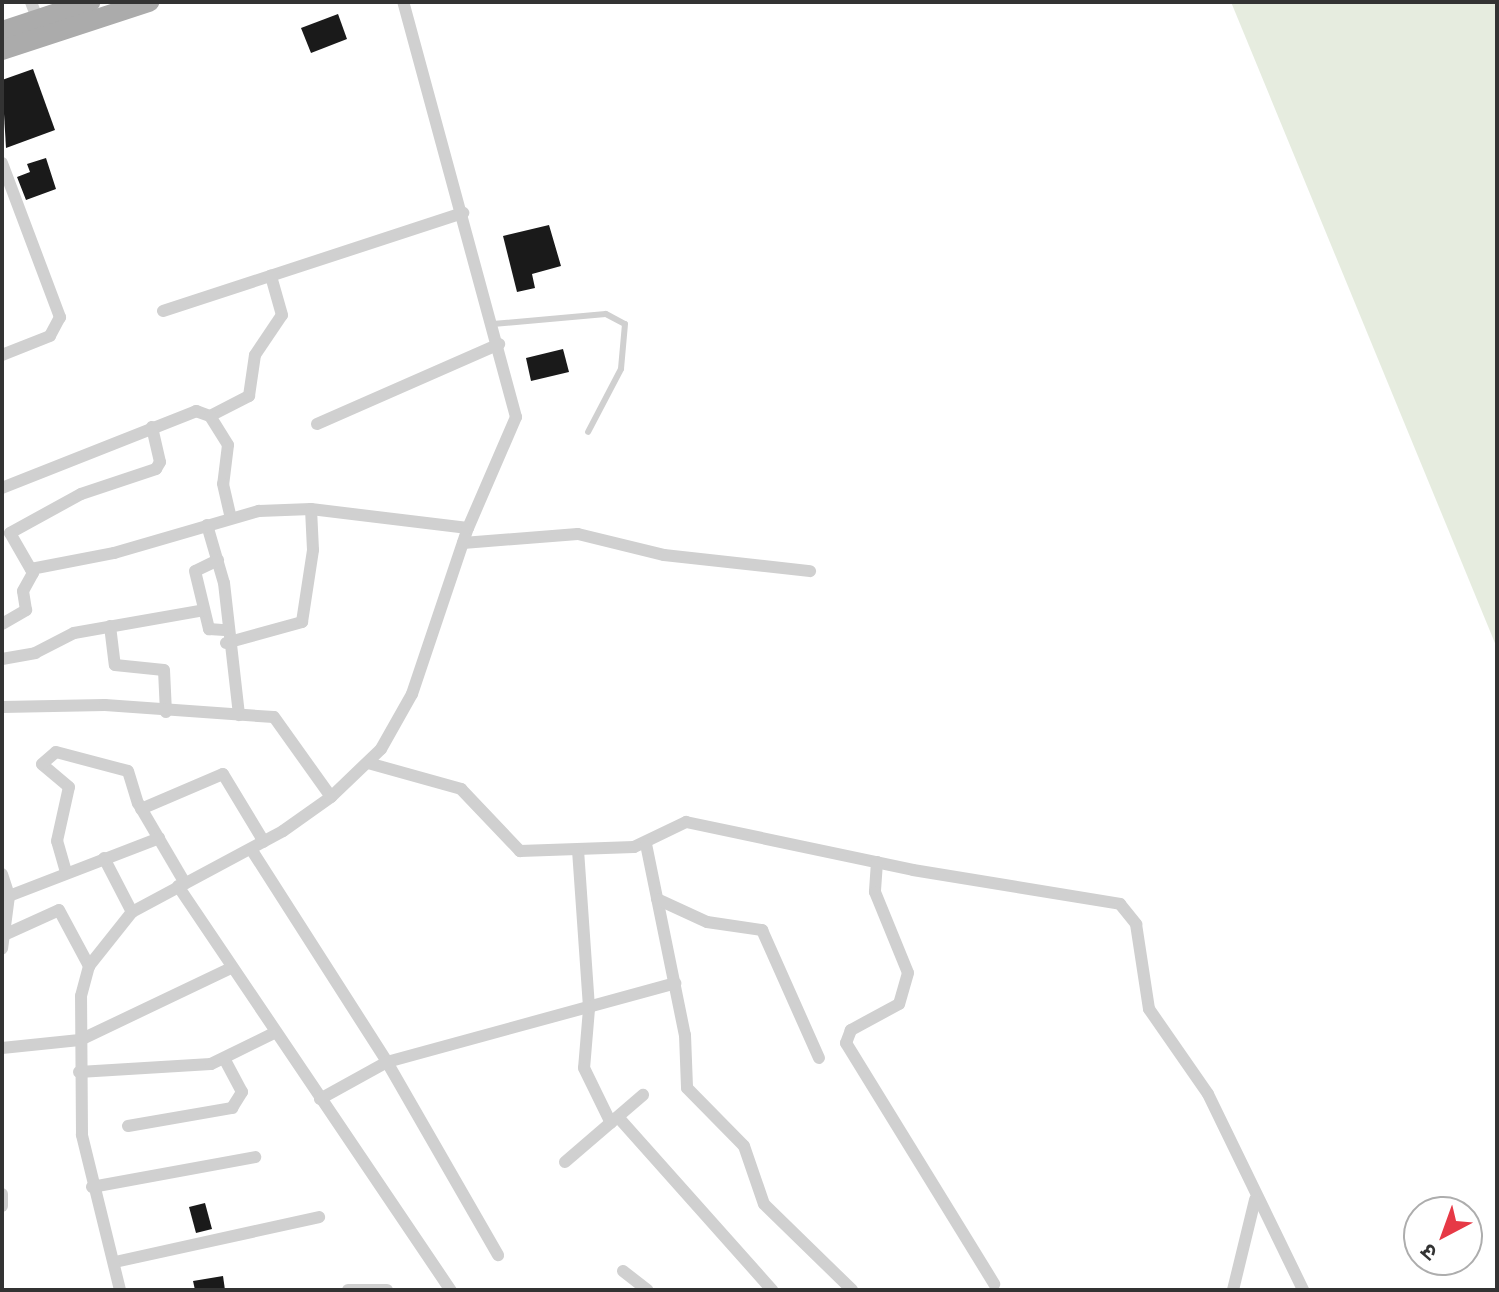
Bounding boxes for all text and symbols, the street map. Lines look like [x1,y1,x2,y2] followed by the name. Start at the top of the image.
[1403,1196,1483,1276] north arrow
[1415,1239,1441,1267] text: उ

